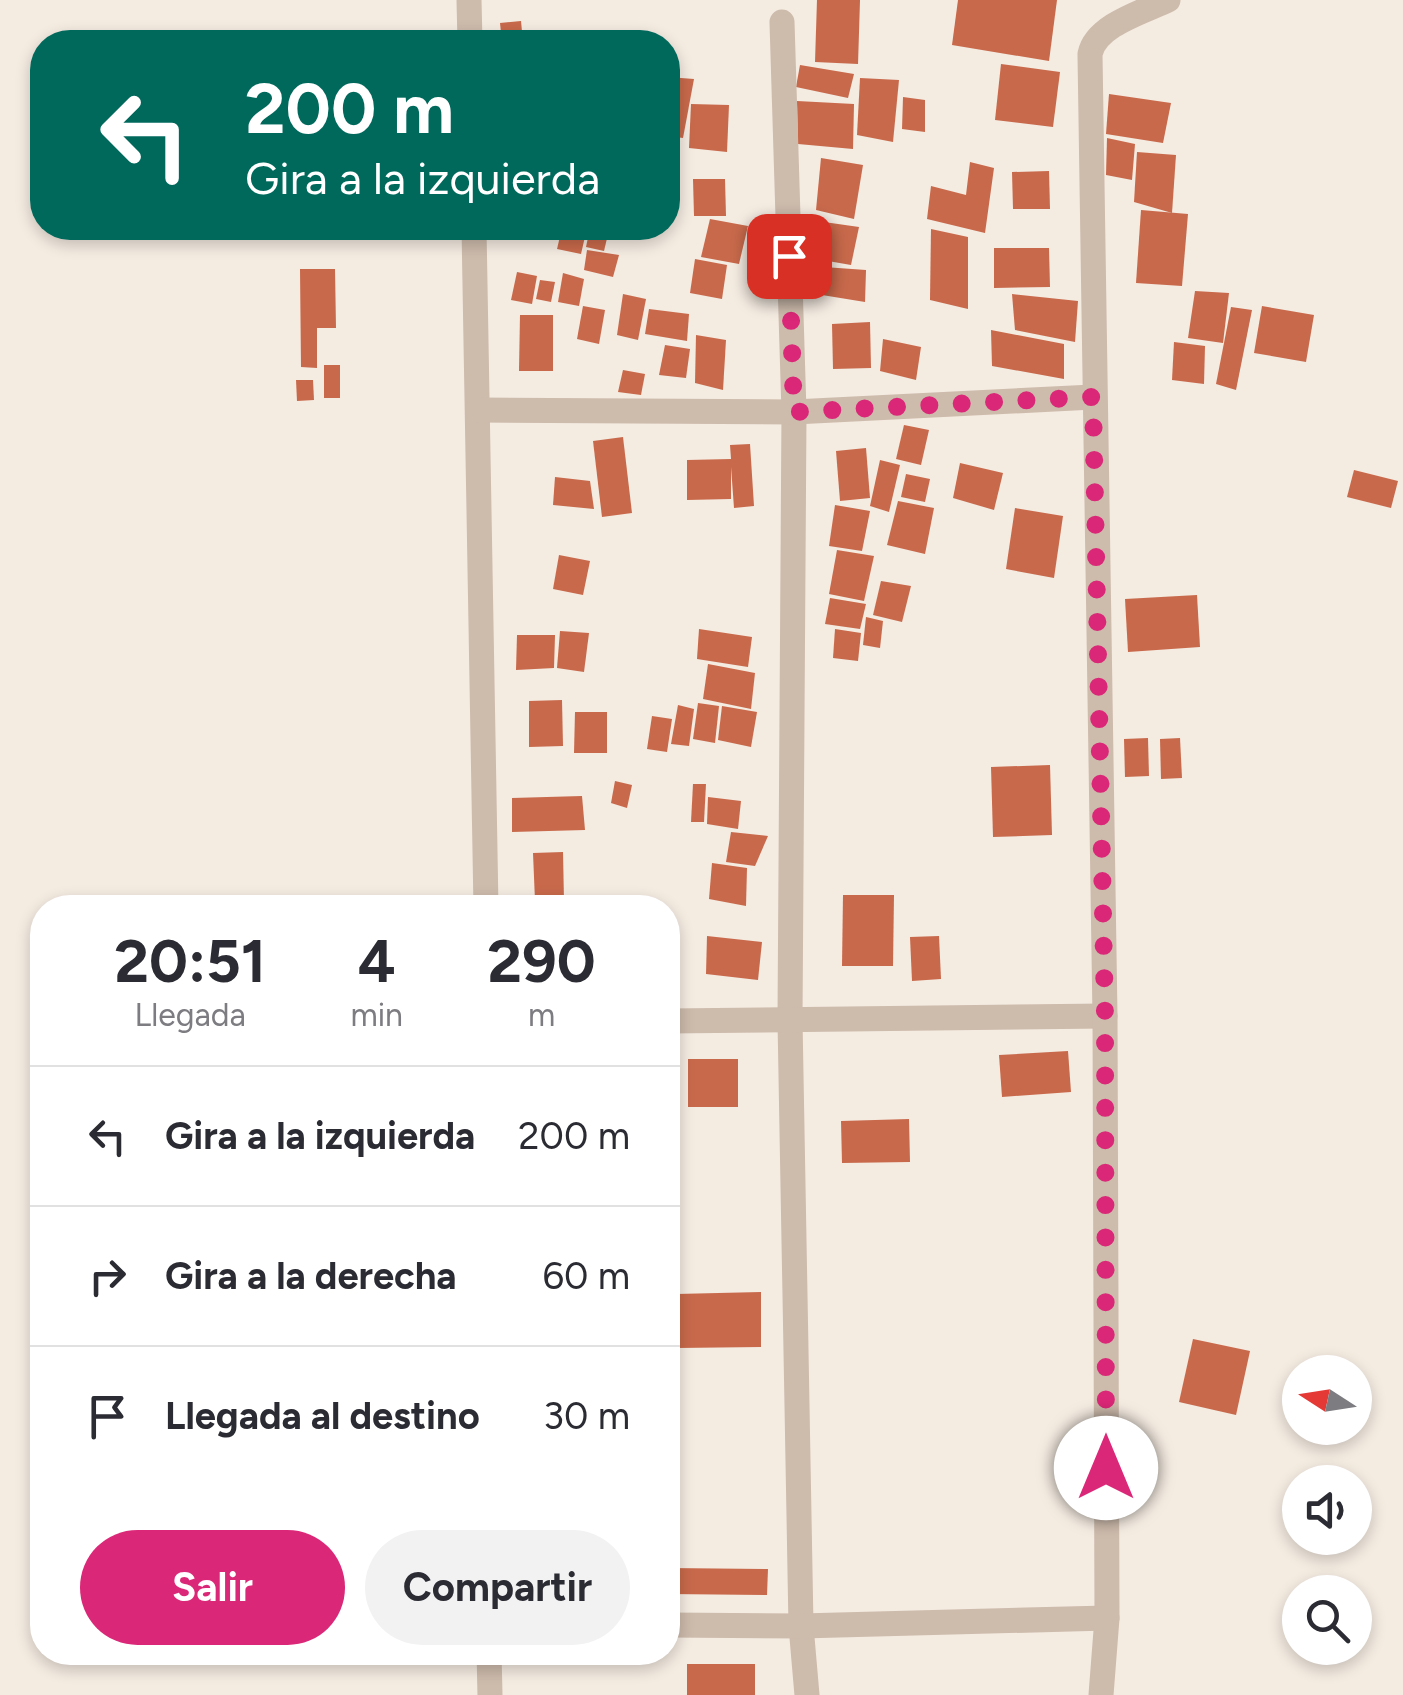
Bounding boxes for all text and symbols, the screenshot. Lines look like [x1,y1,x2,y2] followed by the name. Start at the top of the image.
[245,66,454,151] text: 200 m
[80,70,210,200] icon: left
[245,151,600,205] text: Gira a la izquierda
[747,214,832,299] pin
[762,229,817,284] icon: arrive
[114,925,266,997] text: 20:51
[358,925,396,997] text: 4
[487,925,596,997] text: 290
[135,996,246,1034] text: Llegada
[350,996,403,1034] text: min
[528,996,555,1034] text: m
[80,1109,135,1164] icon: left
[165,1113,475,1159] text: Gira a la izquierda
[518,1113,630,1159] text: 200 m
[80,1249,135,1304] icon: right
[165,1253,457,1299] text: Gira a la derecha
[542,1253,630,1299] text: 60 m
[1282,1355,1372,1445] north arrow
[1282,1355,1372,1665] map controls
[80,1389,135,1444] icon: arrive
[165,1393,480,1439] text: Llegada al destino
[543,1393,630,1439] text: 30 m
[1054,1416,1158,1520] position arrow
[1282,1465,1372,1555] button: sound
[80,1530,345,1645] button: Salir
[365,1530,630,1645] button: Compartir
[1282,1575,1372,1665] button: search

